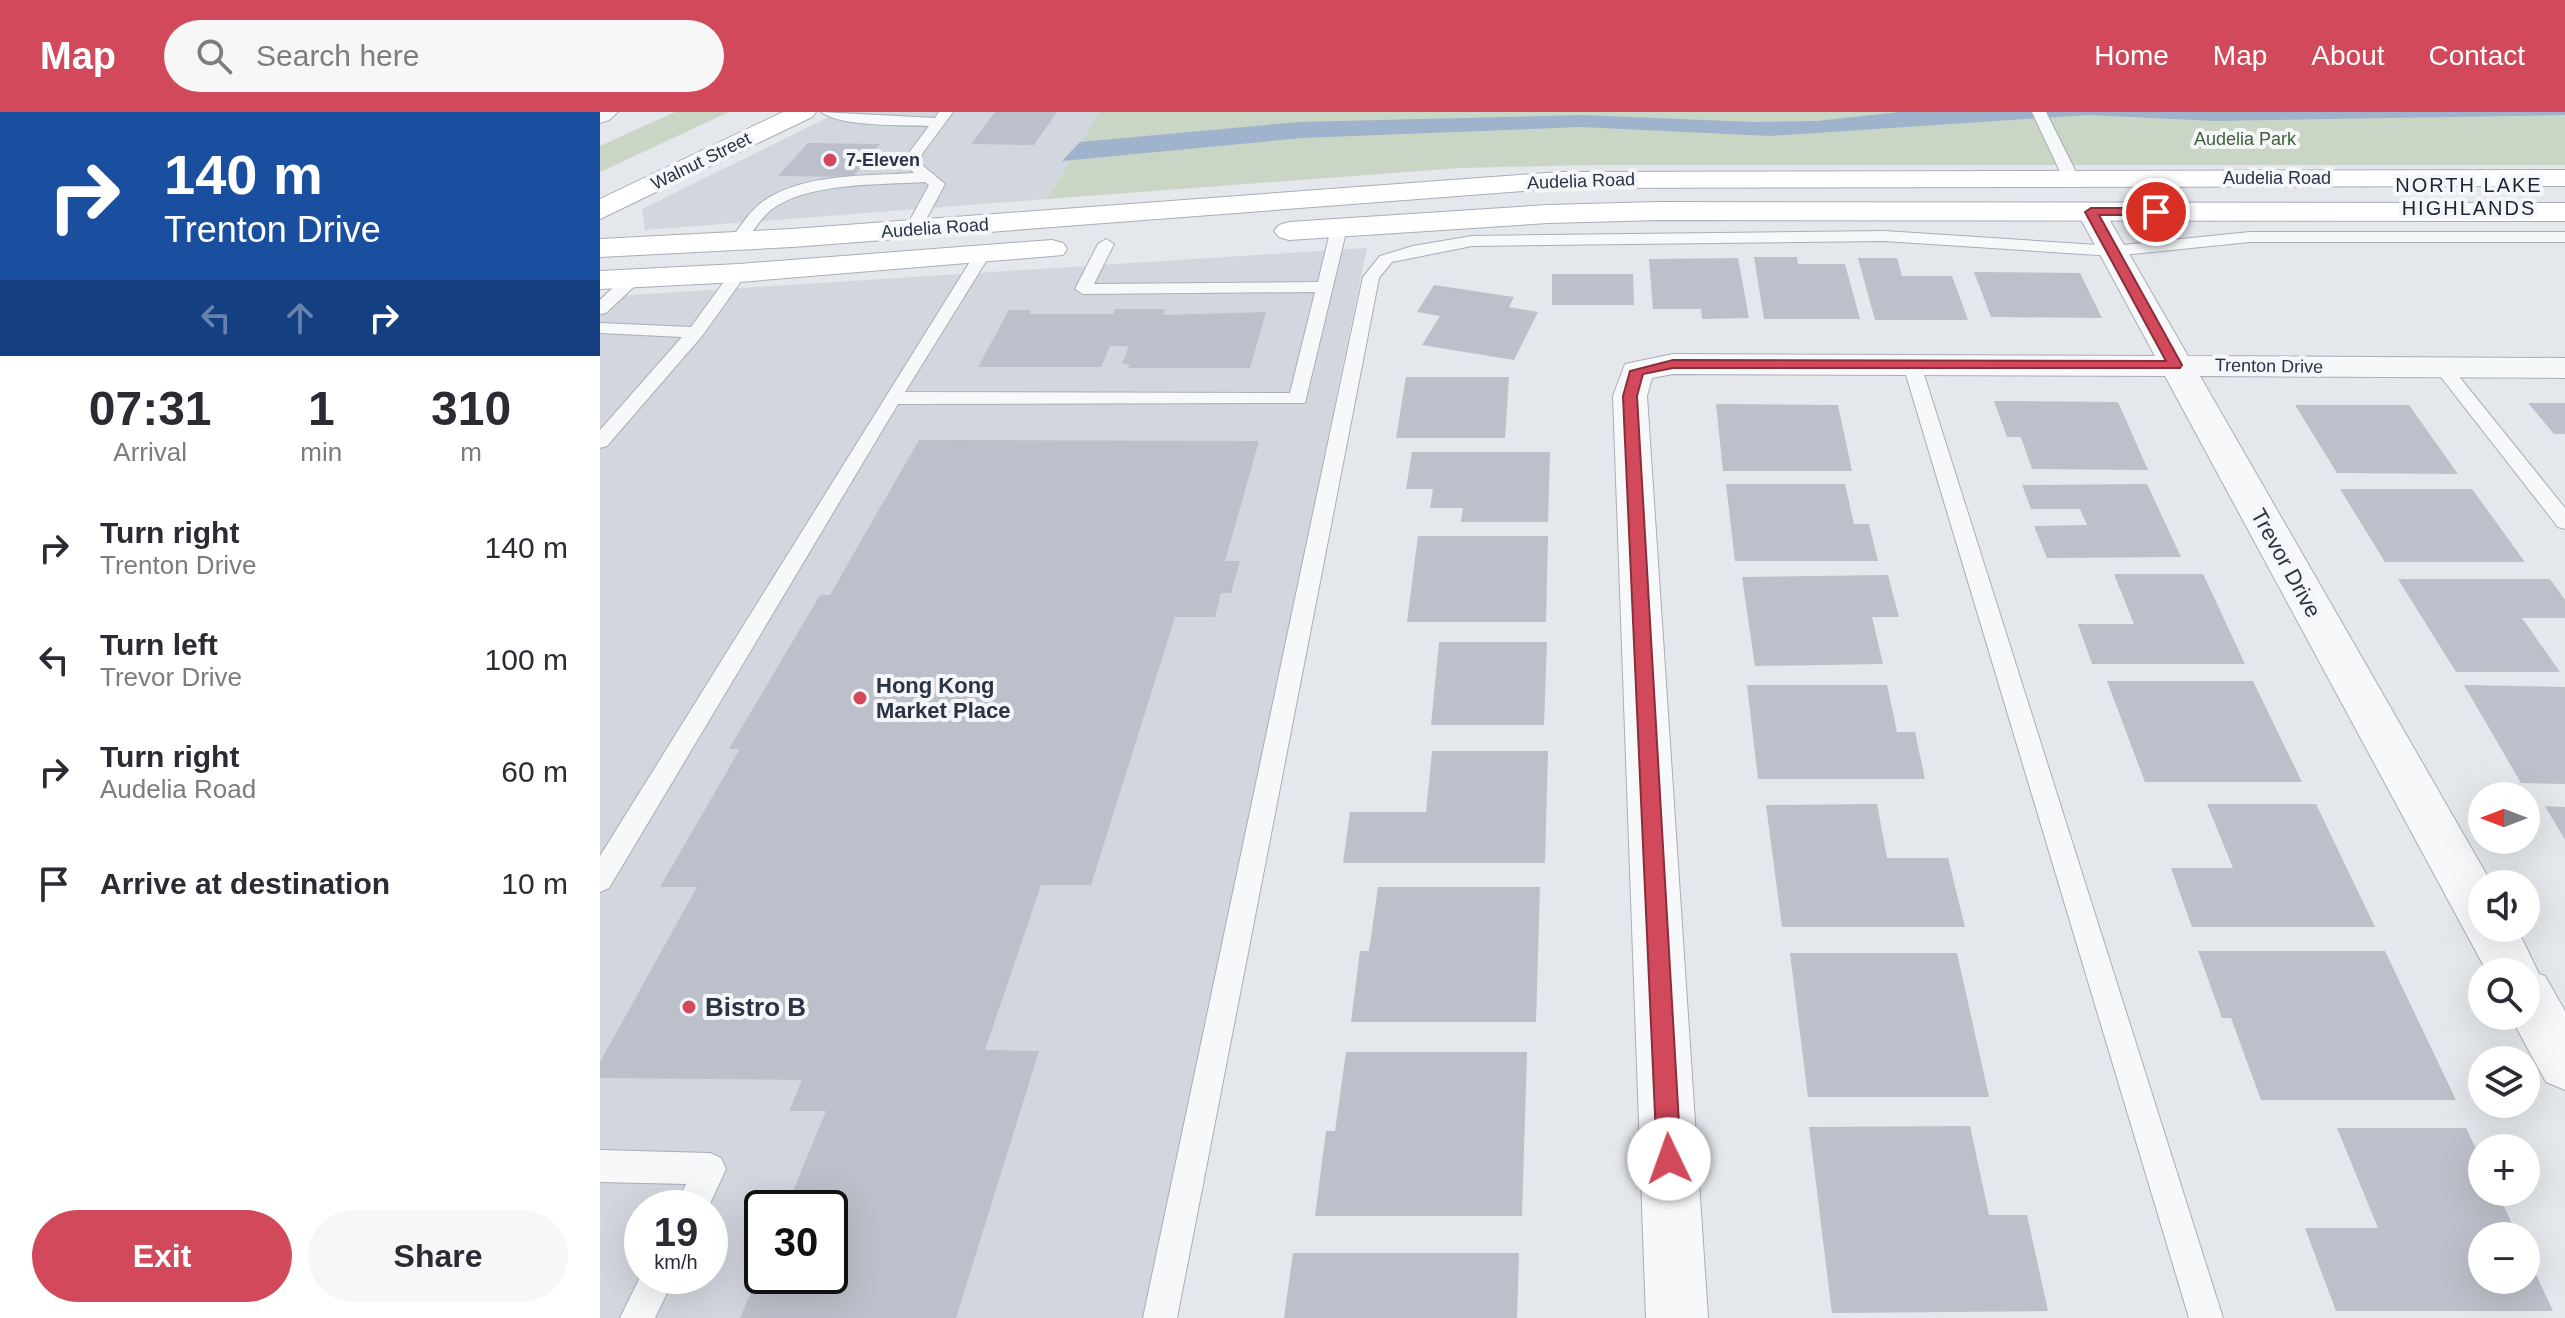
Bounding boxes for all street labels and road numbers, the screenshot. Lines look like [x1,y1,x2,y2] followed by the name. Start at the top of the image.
[648,128,754,194] street label: Walnut Street
[2223,168,2331,188] street label: Audelia Road
[1527,169,1635,193] street label: Audelia Road
[880,214,990,242] street label: Audelia Road
[2215,355,2323,377] street label: Trenton Drive
[2246,504,2326,622] street label: Trevor Drive

